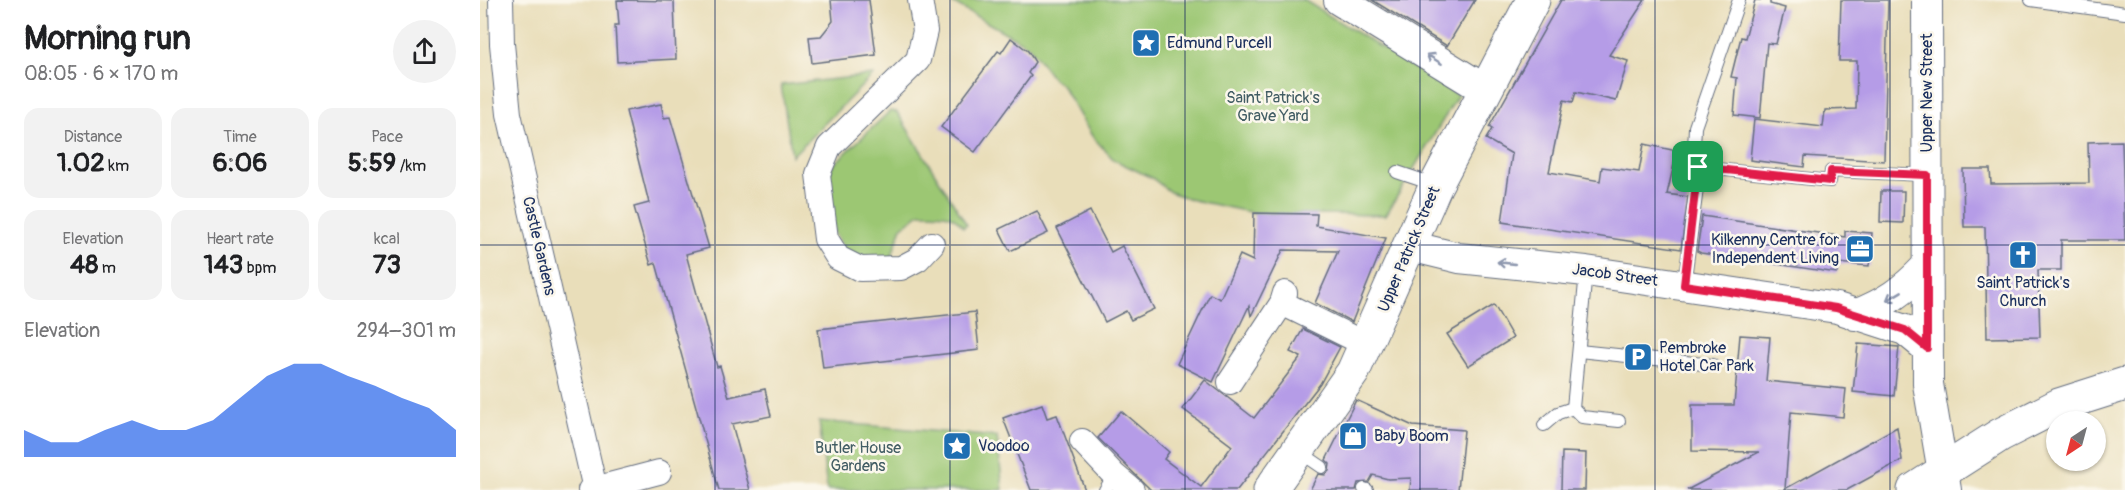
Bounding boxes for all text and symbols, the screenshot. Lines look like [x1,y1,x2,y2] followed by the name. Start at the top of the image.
[24,18,191,59] text: Morning run
[393,20,456,83] button: share
[1130,27,1162,59] place icon: Edmund Purcell
[1167,33,1272,53] place label: Edmund Purcell
[1917,33,1937,153] street label: Upper New Street
[1426,52,1443,64] one-way arrow
[24,61,178,86] text: 08:05 · 6 × 170 m
[1226,88,1320,126] park label: Saint Patrick's Grave Yard
[64,127,122,147] text: Distance
[223,127,257,147] text: Time
[371,127,403,147] text: Pace
[1672,141,1723,192] pin
[57,147,105,179] text: 1.02
[213,147,267,179] text: 6:06
[348,147,396,179] text: 5:59
[1681,150,1714,183] icon: arrive
[105,156,129,176] text: km
[396,156,426,176] text: /km
[1373,183,1445,315] street label: Upper Patrick Street
[518,195,560,297] street label: Castle Gardens
[63,229,123,249] text: Elevation
[206,229,274,249] text: Heart rate
[374,229,400,249] text: kcal
[1711,230,1839,268] place label: Kilkenny Centre for Independent Living
[1844,233,1876,265] office icon: Kilkenny Centre for Independent Living
[2007,239,2039,271] church icon: Saint Patrick's Church
[70,249,98,281] text: 48
[204,249,243,281] text: 143
[373,249,401,281] text: 73
[1496,257,1516,268] one-way arrow
[98,258,116,278] text: m
[243,258,276,278] text: bpm
[1571,259,1660,291] street label: Jacob Street
[1976,273,2070,311] place label: Saint Patrick's Church
[1886,291,1903,303] one-way arrow
[24,318,100,343] text: Elevation
[356,318,456,343] text: 294–301 m
[1659,338,1754,376] place label: Pembroke Hotel Car Park
[1622,341,1654,373] parking icon: Pembroke Hotel Car Park
[2046,411,2106,471] north arrow
[2046,411,2106,471] map controls
[1337,420,1369,452] shop icon: Baby Boom
[1374,426,1449,446] place label: Baby Boom
[941,430,973,462] place icon: Voodoo
[978,436,1030,456] place label: Voodoo
[815,438,901,476] park label: Butler House Gardens

